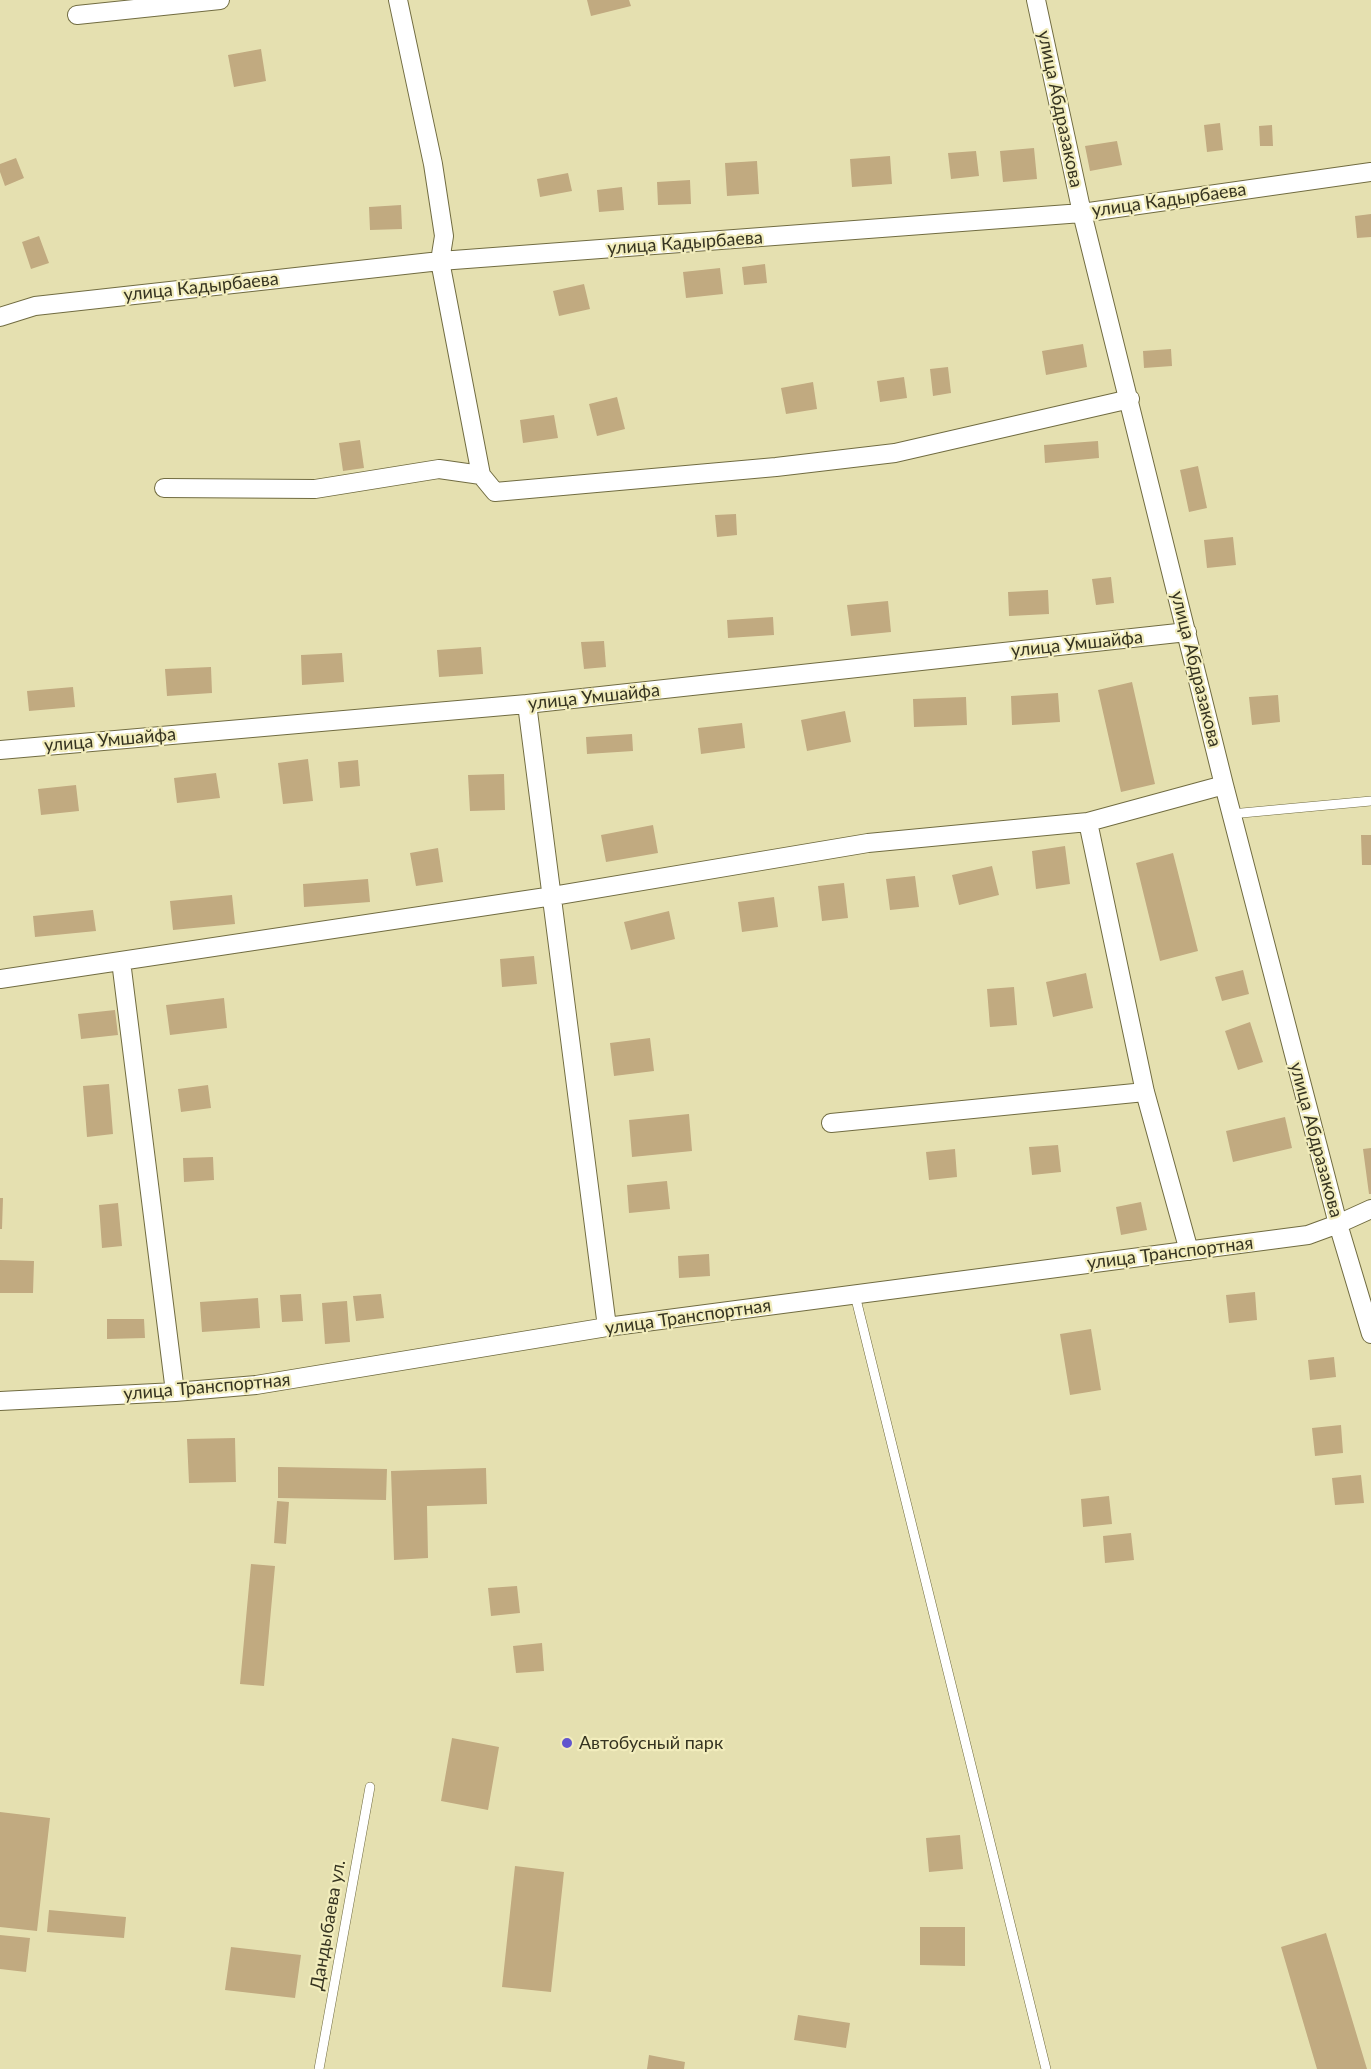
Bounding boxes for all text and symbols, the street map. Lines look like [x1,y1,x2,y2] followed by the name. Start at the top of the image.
[1033,29,1087,189] street label: улица Абдразакова
[1090,178,1248,222] street label: улица Кадырбаева
[607,227,763,259] street label: улица Кадырбаева
[122,268,280,306] street label: улица Кадырбаева
[1166,589,1226,749] street label: улица Абдразакова
[1010,626,1144,662] street label: улица Умшайфа
[527,679,661,715] street label: улица Умшайфа
[43,723,177,757] street label: улица Умшайфа
[1285,1060,1347,1220] street label: улица Абдразакова
[1086,1232,1254,1274] street label: улица Транспортная
[604,1295,772,1339] street label: улица Транспортная
[123,1369,291,1405] street label: улица Транспортная
[579,1732,723,1754] place label: Автобусный парк
[560,1736,574,1750] marker: Автобусный парк
[306,1858,350,1992] street label: Дандыбаева ул.

